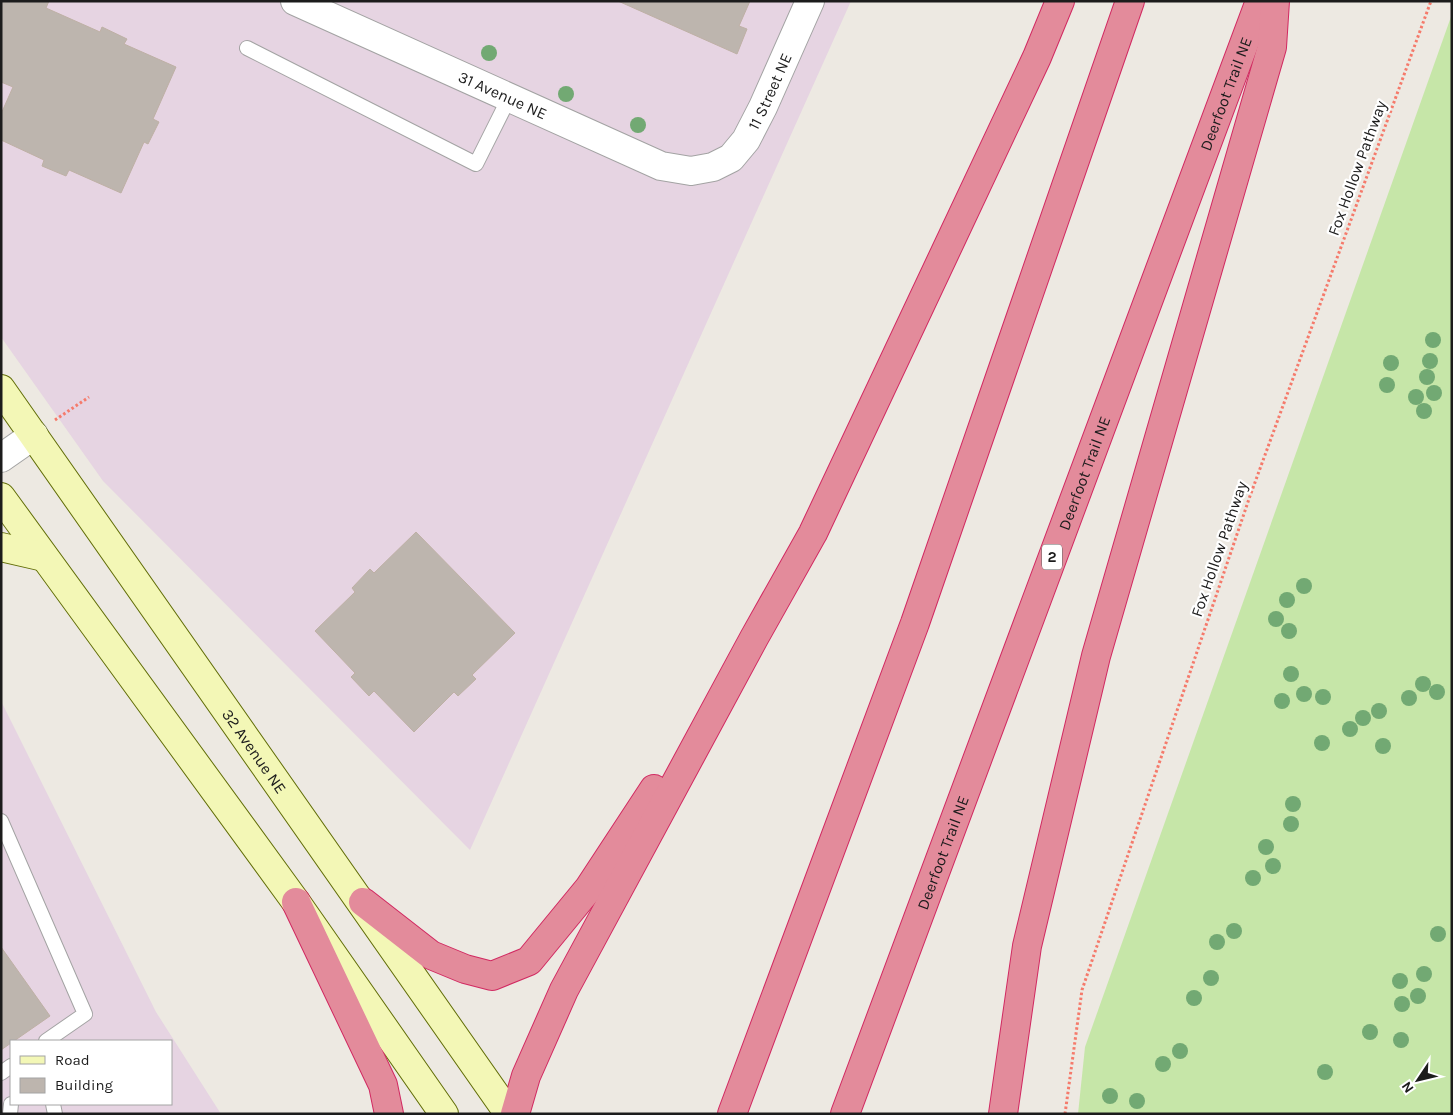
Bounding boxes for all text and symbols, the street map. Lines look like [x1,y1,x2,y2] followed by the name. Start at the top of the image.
[1196,34,1255,153] street label: Deerfoot Trail NE
[744,50,795,133] street label: 11 Street NE
[456,67,550,123] street label: 31 Avenue NE
[1324,97,1390,238] street label: Fox Hollow Pathway
[1054,414,1114,533] street label: Deerfoot Trail NE
[1187,478,1251,619] street label: Fox Hollow Pathway
[1042,544,1062,570] road number: 2
[218,705,291,797] street label: 32 Avenue NE
[913,793,972,912] street label: Deerfoot Trail NE
[10,1040,172,1105] legend
[55,1051,90,1069] text: Road
[1393,1055,1443,1105] north arrow
[55,1076,113,1094] text: Building
[1398,1078,1418,1096] text: N

